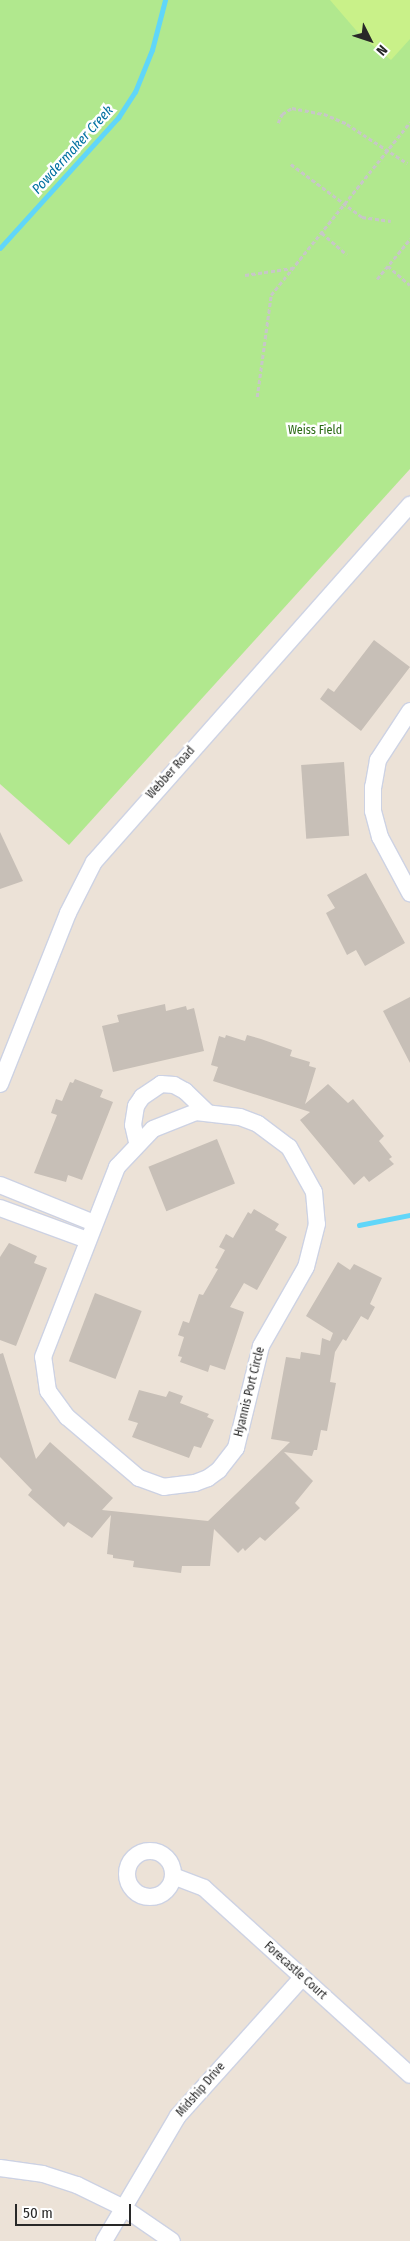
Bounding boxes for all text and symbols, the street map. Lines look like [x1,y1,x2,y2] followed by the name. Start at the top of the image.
[345,15,395,65] north arrow
[373,41,391,59] text: N
[29,102,117,198] water label: Powdermaker Creek
[288,424,342,438] park label: Weiss Field
[144,744,198,802] street label: Webber Road
[232,1346,268,1438] street label: Hyannis Port Circle
[261,1939,329,2003] street label: Forecastle Court
[174,2060,228,2120] street label: Midship Drive
[18,2194,134,2226] scale bar
[23,2204,53,2222] text: 50 m

